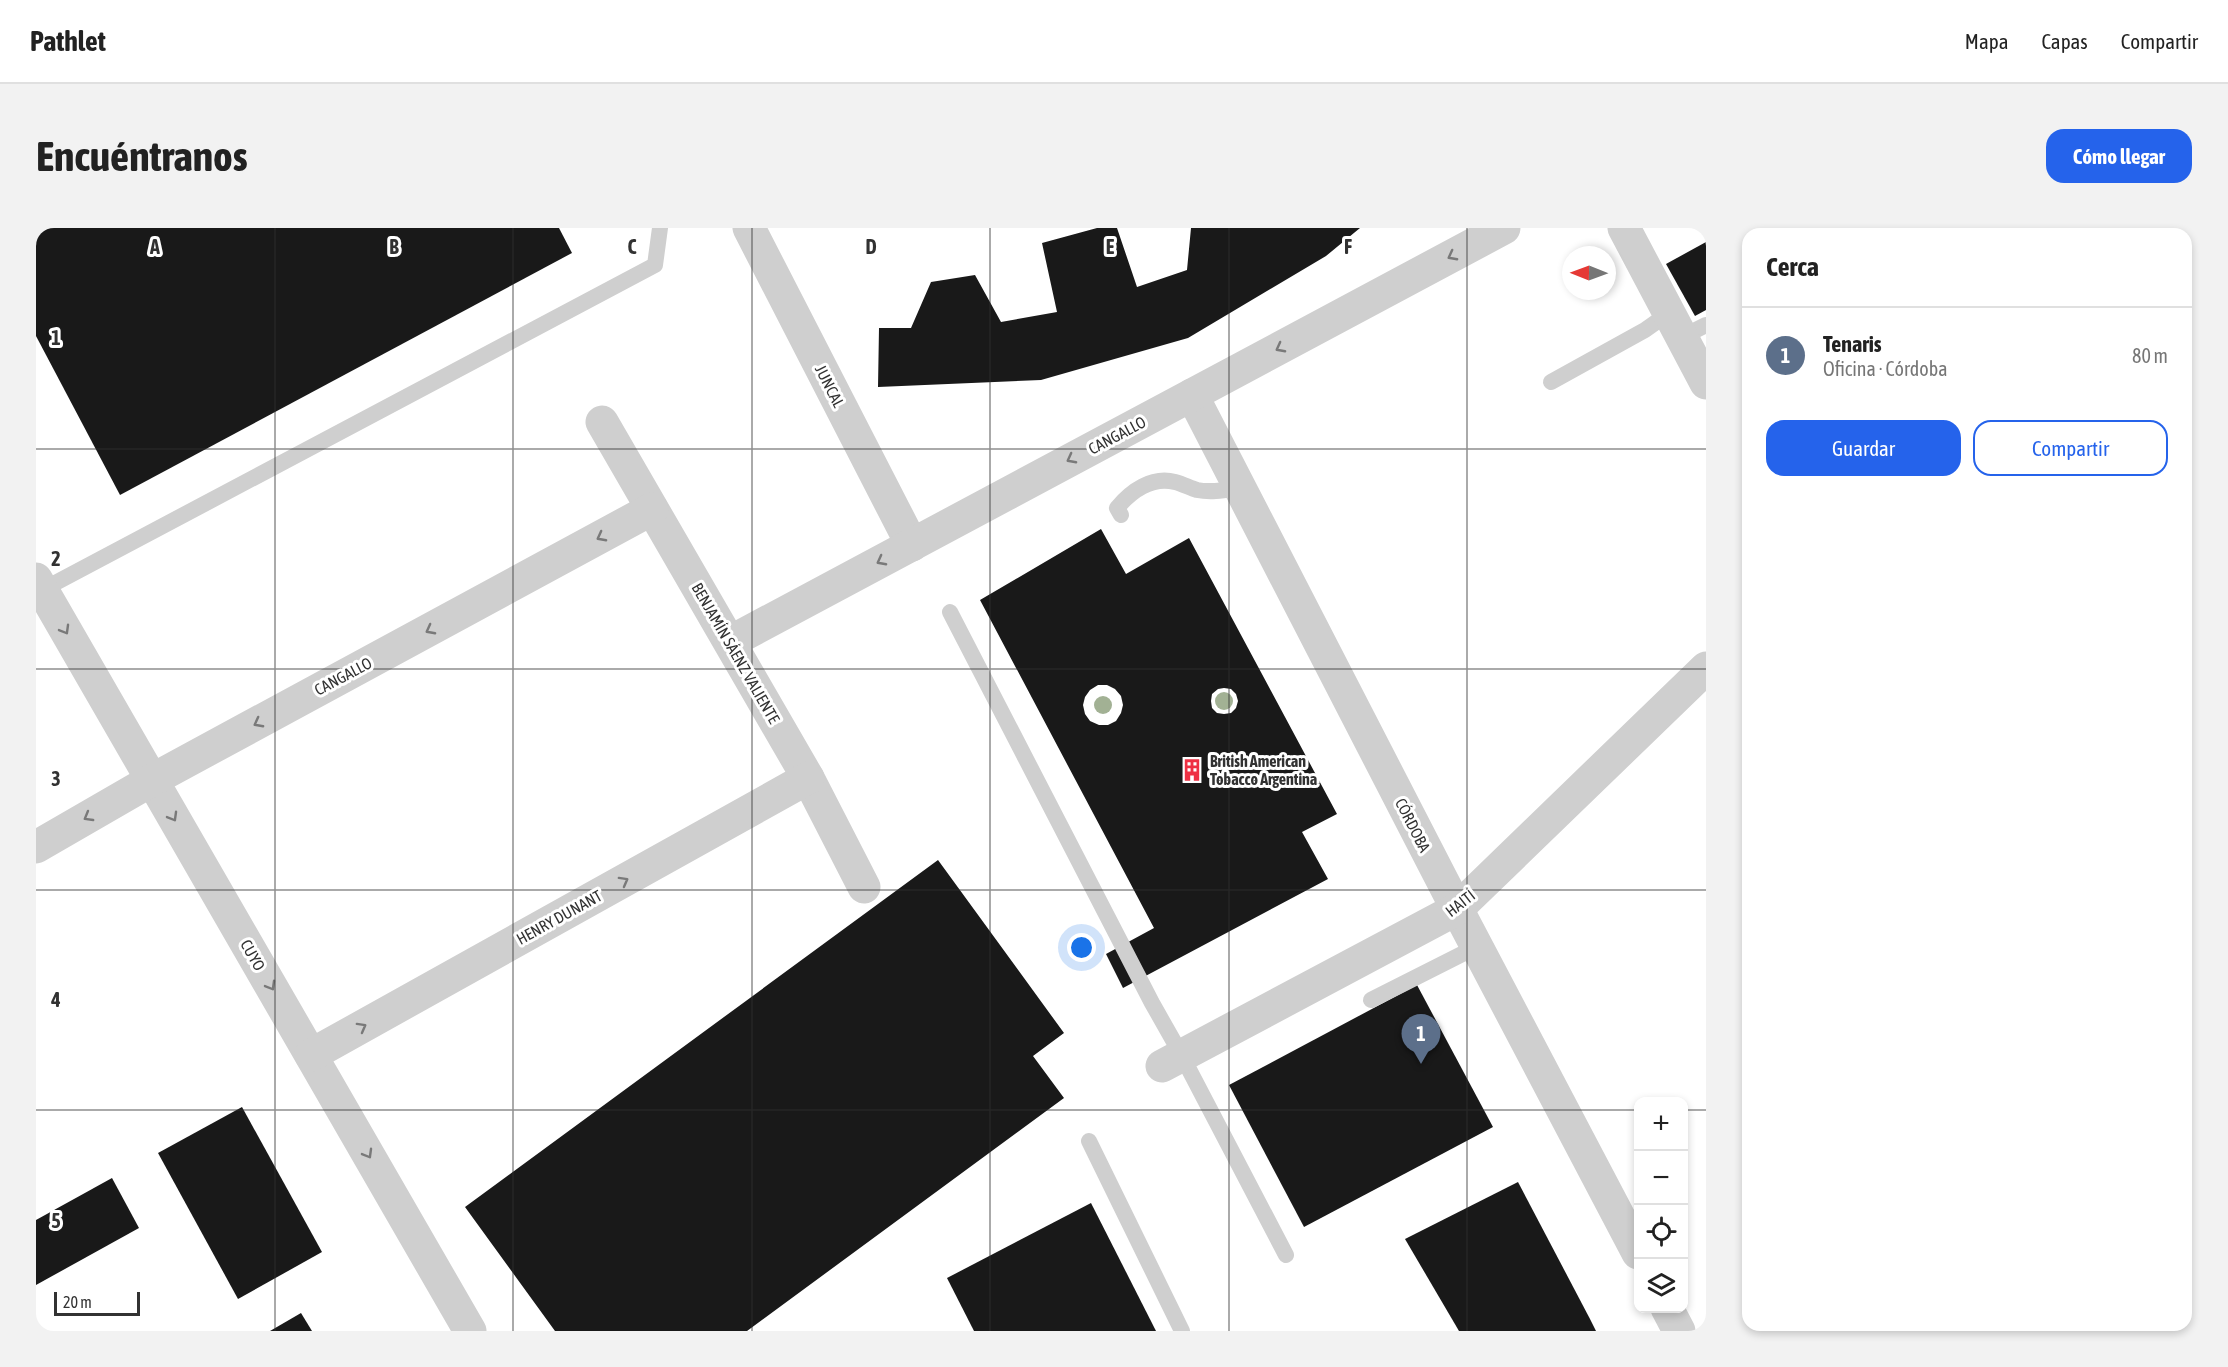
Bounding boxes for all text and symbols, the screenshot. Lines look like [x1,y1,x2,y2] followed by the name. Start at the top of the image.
[30,25,106,57] text: Pathlet
[1965,29,2008,53] text: Mapa
[2041,29,2088,53] text: Capas
[2121,29,2198,53] text: Compartir
[2046,129,2192,183] button: Cómo llegar
[36,132,248,180] text: Encuéntranos
[149,235,160,258] text: A
[389,235,399,258] text: B
[628,235,637,258] text: C
[865,235,877,258] text: D
[1106,235,1115,258] text: E
[1344,235,1352,258] text: F
[1562,246,1616,300] north arrow
[1448,249,1458,260] one-way arrow
[1766,252,1819,282] text: Cerca
[51,326,61,349] text: 1
[1823,331,1882,357] text: Tenaris
[1276,341,1286,352] one-way arrow
[1781,344,1790,367] text: 1
[2132,344,2168,367] text: 80 m
[1823,357,1948,380] text: Oficina · Córdoba
[812,362,849,411] street label: JUNCAL
[1085,412,1149,458] street label: CANGALLO
[1766,420,1961,476] button: Guardar
[1973,420,2168,476] button: Compartir
[1067,452,1078,463] one-way arrow
[597,530,607,541] one-way arrow
[51,547,61,570] text: 2
[877,554,887,565] one-way arrow
[688,580,784,727] street label: BENJAMÍN SÁENZ VALIENTE
[58,623,69,634] one-way arrow
[425,623,436,634] one-way arrow
[311,653,375,699] street label: CANGALLO
[254,716,264,727] one-way arrow
[1210,752,1317,788] place label: British American Tobacco Argentina
[1179,757,1205,783] building icon: British American Tobacco Argentina
[51,767,61,790] text: 3
[1392,795,1434,855] street label: CÓRDOBA
[84,810,94,822] one-way arrow
[166,811,177,821] one-way arrow
[618,877,628,888] one-way arrow
[513,886,605,948] street label: HENRY DUNANT
[1442,886,1478,920] street label: HAITÍ
[1067,933,1096,962] your location
[237,936,269,974] street label: CUYO
[263,980,275,990] one-way arrow
[50,988,61,1011] text: 4
[1402,1014,1440,1064] pin: 1
[356,1023,366,1034] one-way arrow
[1634,1097,1688,1313] map controls
[1634,1097,1688,1151] button: +
[361,1148,372,1159] one-way arrow
[1634,1151,1688,1205] button: −
[1634,1205,1688,1259] button: locate
[51,1209,61,1232] text: 5
[1634,1259,1688,1313] button: layers
[54,1289,140,1316] scale bar
[63,1293,92,1311] text: 20 m

